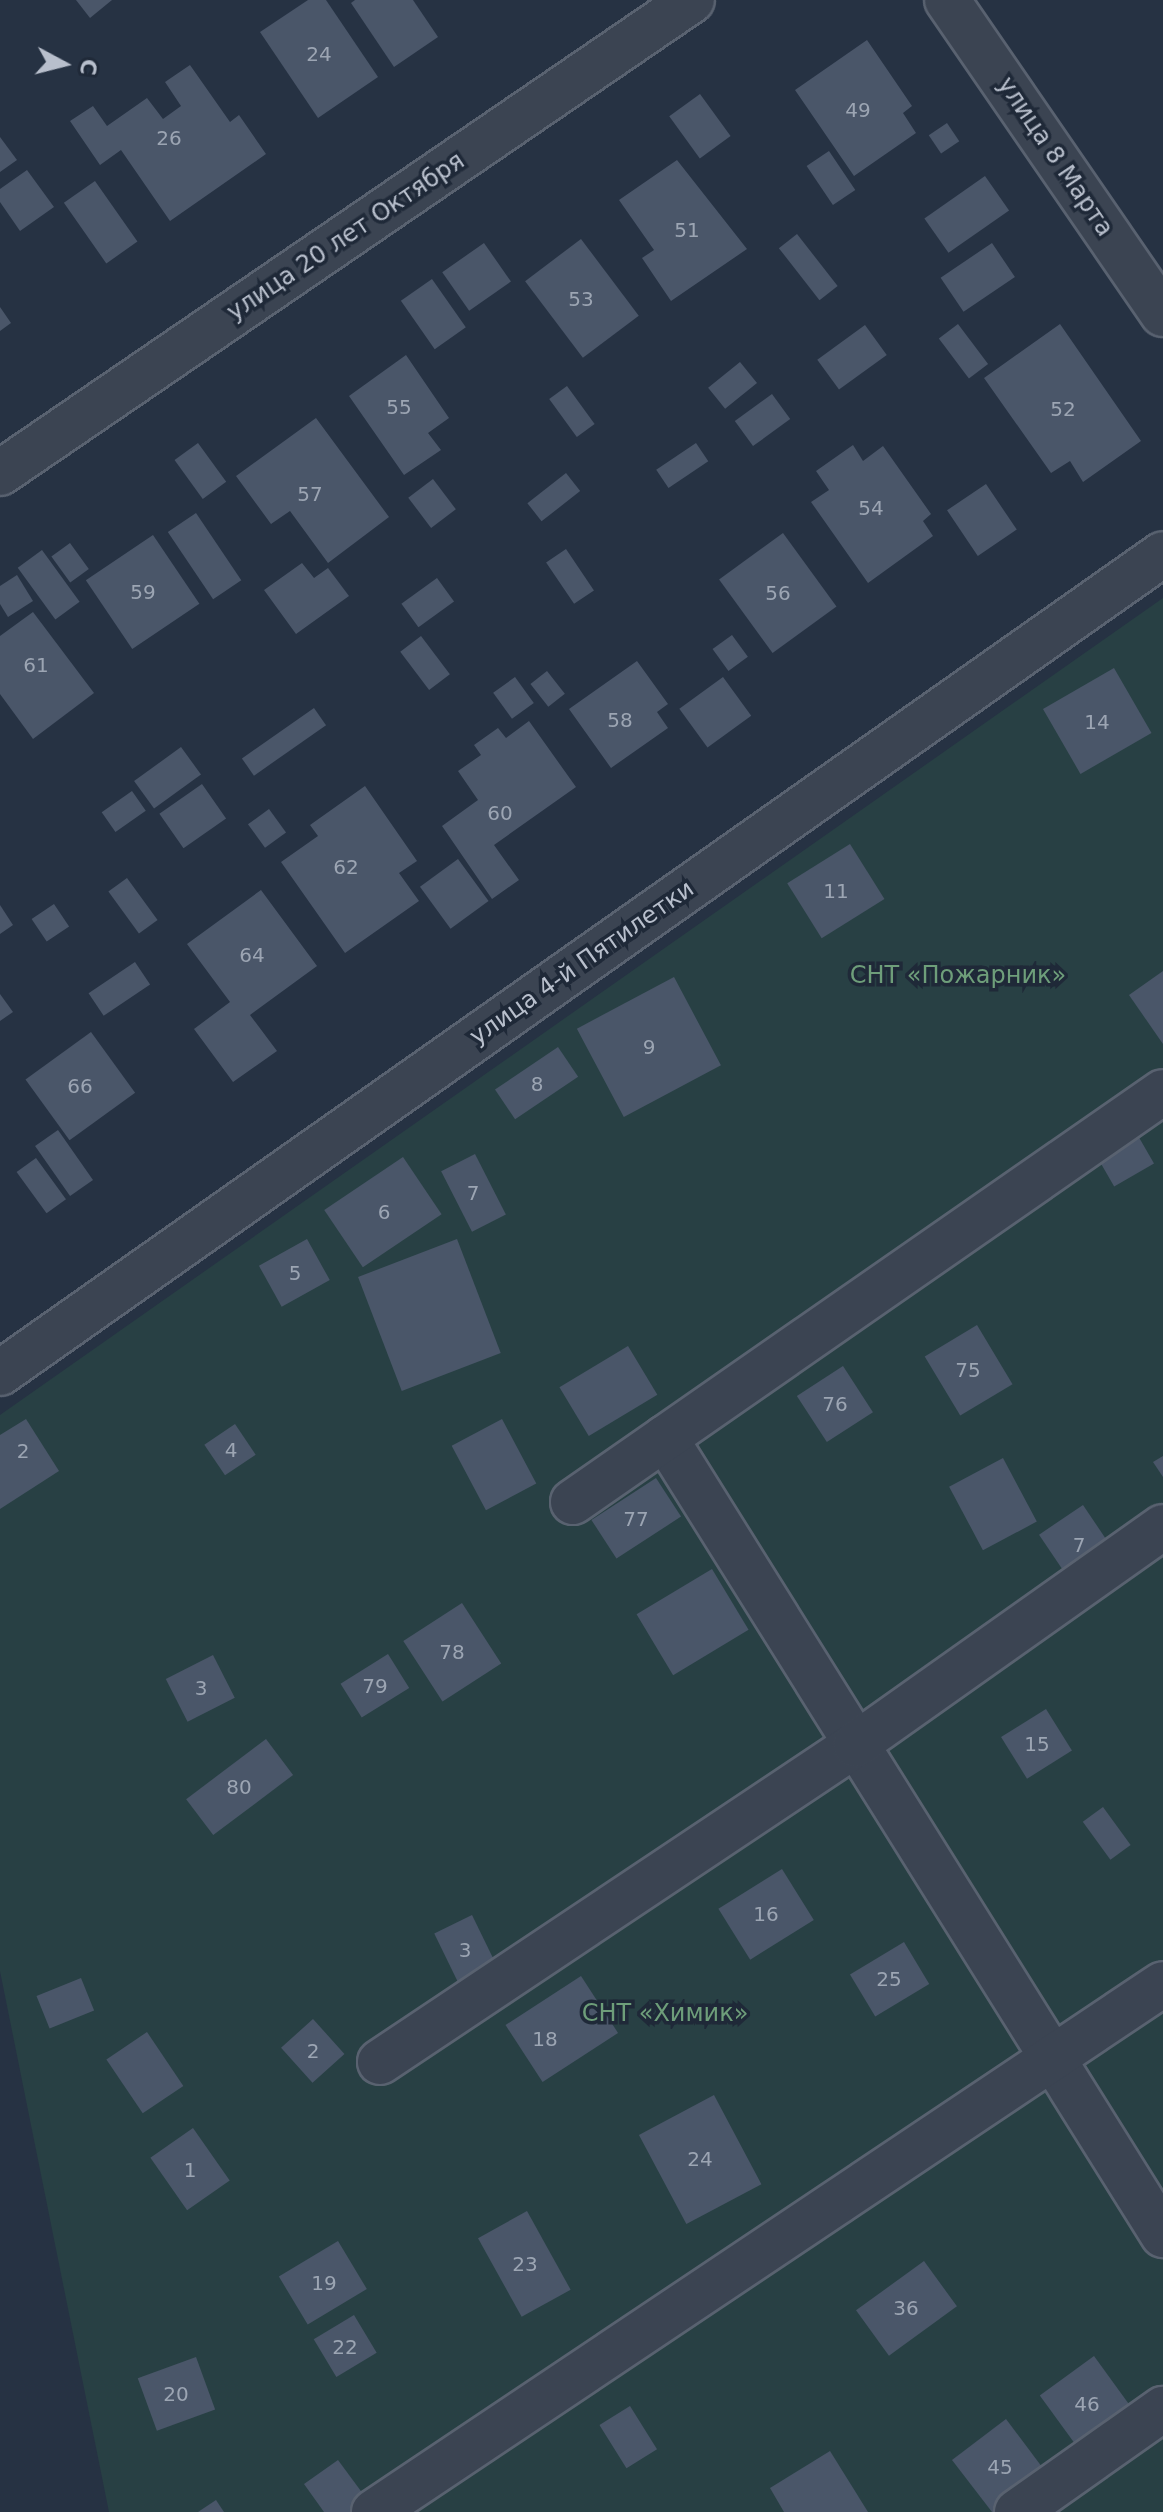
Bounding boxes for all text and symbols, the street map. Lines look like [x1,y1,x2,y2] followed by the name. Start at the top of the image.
[24,24,104,104] north arrow
[306,42,332,66] house number: 24
[75,57,102,77] text: С
[991,72,1119,242] street label: улица 8 Марта
[845,98,871,122] house number: 49
[156,126,182,150] house number: 26
[222,147,470,327] street label: улица 20 лет Октября
[674,218,700,242] house number: 51
[568,287,594,311] house number: 53
[386,395,412,419] house number: 55
[1050,397,1076,421] house number: 52
[297,482,323,506] house number: 57
[858,496,884,520] house number: 54
[130,580,156,604] house number: 59
[765,581,791,605] house number: 56
[23,653,49,677] house number: 61
[607,708,633,732] house number: 58
[1084,710,1110,734] house number: 14
[487,801,513,825] house number: 60
[333,855,359,879] house number: 62
[464,875,700,1051] street label: улица 4-й Пятилетки
[823,879,849,903] house number: 11
[239,943,265,967] house number: 64
[850,962,1066,990] park label: СНТ «Пожарник»
[643,1035,655,1059] house number: 9
[531,1072,543,1096] house number: 8
[67,1074,93,1098] house number: 66
[467,1181,479,1205] house number: 7
[378,1200,390,1224] house number: 6
[289,1261,301,1285] house number: 5
[955,1358,981,1382] house number: 75
[822,1392,848,1416] house number: 76
[225,1438,237,1462] house number: 4
[17,1439,29,1463] house number: 2
[623,1507,649,1531] house number: 77
[1073,1533,1085,1557] house number: 7
[439,1640,465,1664] house number: 78
[362,1674,388,1698] house number: 79
[195,1676,207,1700] house number: 3
[1024,1732,1050,1756] house number: 15
[226,1775,252,1799] house number: 80
[753,1902,779,1926] house number: 16
[459,1938,471,1962] house number: 3
[876,1967,902,1991] house number: 25
[582,2000,748,2028] park label: СНТ «Химик»
[532,2027,558,2051] house number: 18
[307,2039,319,2063] house number: 2
[687,2147,713,2171] house number: 24
[184,2158,196,2182] house number: 1
[512,2252,538,2276] house number: 23
[311,2271,337,2295] house number: 19
[893,2296,919,2320] house number: 36
[332,2335,358,2359] house number: 22
[163,2382,189,2406] house number: 20
[1074,2392,1100,2416] house number: 46
[987,2455,1013,2479] house number: 45

